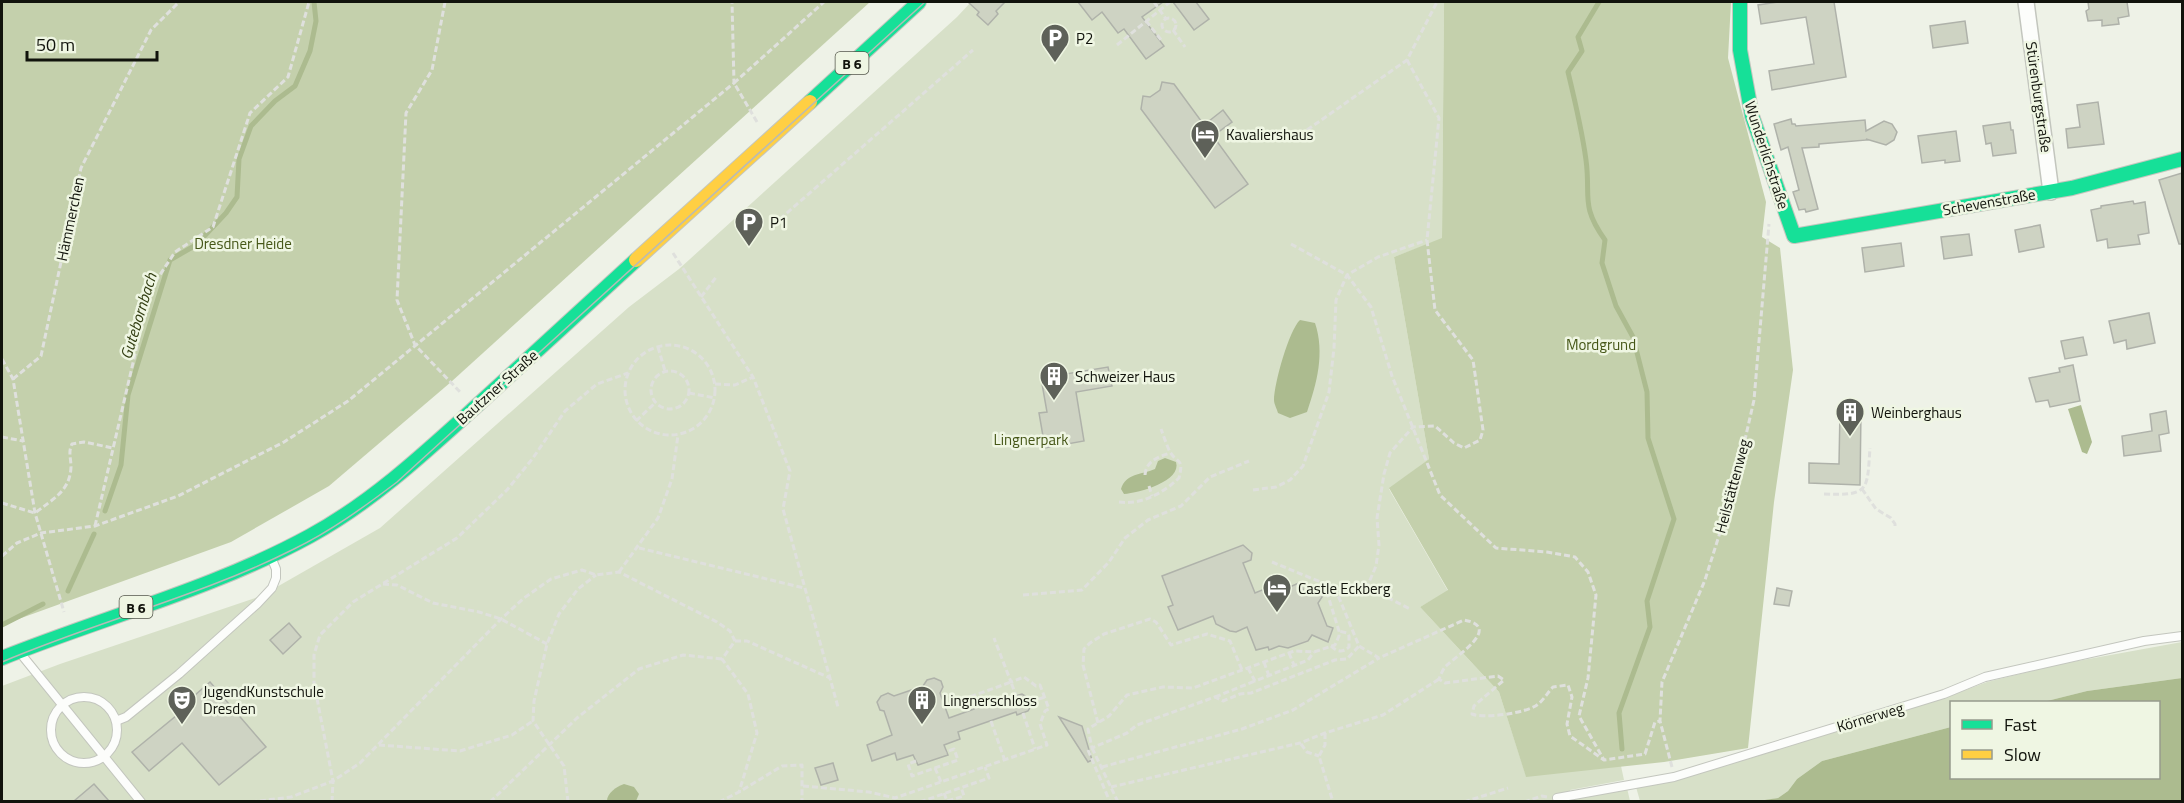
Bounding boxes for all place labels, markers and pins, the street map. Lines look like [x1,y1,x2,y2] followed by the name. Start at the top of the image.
[1039,22,1071,64] parking icon: P2
[1076,27,1093,50] place label: P2
[1189,118,1221,160] hotel icon: Kavaliershaus
[1226,123,1314,146] place label: Kavaliershaus
[733,206,765,248] parking icon: P1
[770,211,787,234] place label: P1
[1038,360,1070,402] building icon: Schweizer Haus
[1075,365,1175,388] place label: Schweizer Haus
[1834,396,1866,438] building icon: Weinberghaus
[1871,401,1962,424] place label: Weinberghaus
[1261,572,1293,614] hotel icon: Castle Eckberg
[1298,577,1391,600] place label: Castle Eckberg
[203,680,324,720] place label: JugendKunstschule Dresden
[166,684,198,726] theatre icon: JugendKunstschule Dresden
[906,684,938,726] building icon: Lingnerschloss
[943,689,1037,712] place label: Lingnerschloss

